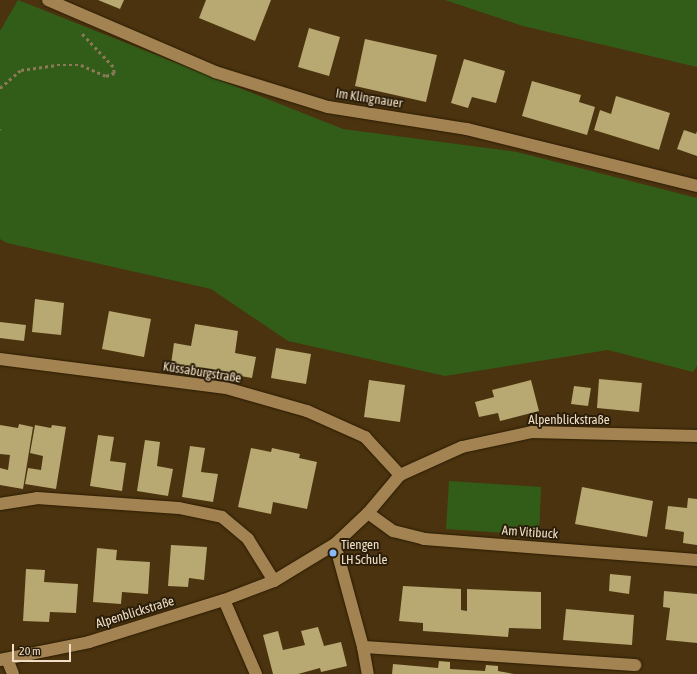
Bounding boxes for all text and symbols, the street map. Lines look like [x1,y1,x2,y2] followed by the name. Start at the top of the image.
[334,86,404,112] street label: Im Klingnauer
[162,359,242,387] street label: Küssaburgstraße
[528,412,610,428] street label: Alpenblickstraße
[501,523,559,543] street label: Am Vitibuck
[341,538,387,569] place label: Tiengen LH Schule
[328,548,338,558] marker: Tiengen LH Schule
[94,594,176,632] street label: Alpenblickstraße
[14,636,73,662] scale bar
[19,644,41,658] text: 20 m

